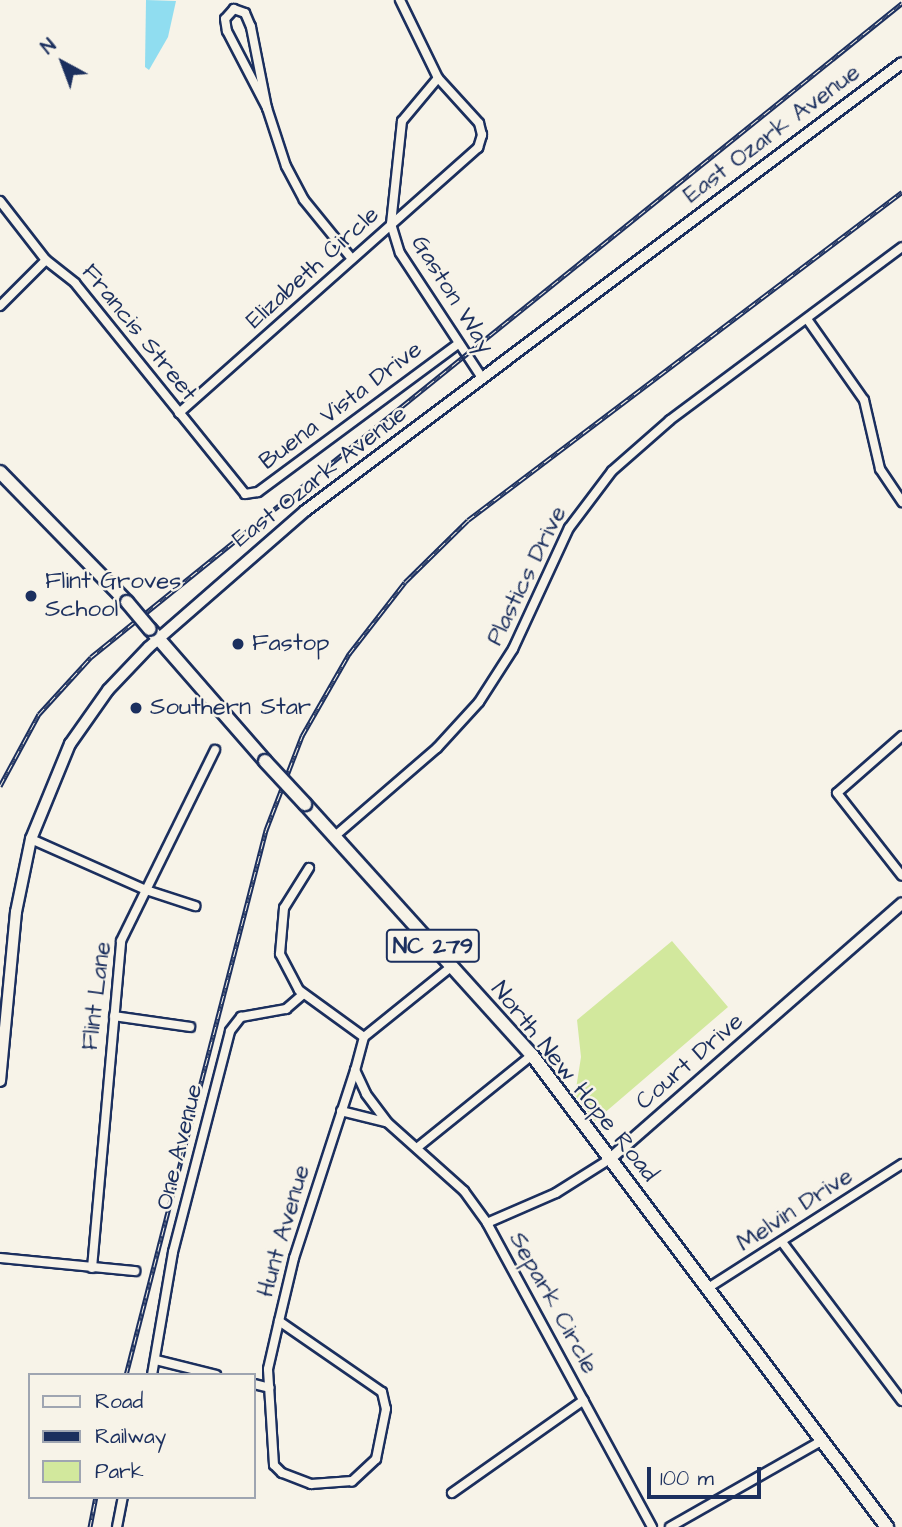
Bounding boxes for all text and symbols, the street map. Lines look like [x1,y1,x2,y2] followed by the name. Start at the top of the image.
[28,28,98,98] north arrow
[36,33,62,61] text: N
[678,58,866,210] street label: East Ozark Avenue
[241,201,385,335] street label: Elizabeth Circle
[404,231,500,359] street label: Gaston Way
[75,258,203,408] street label: Francis Street
[254,335,428,477] street label: Buena Vista Drive
[227,400,413,554] street label: East Ozark Avenue
[481,502,573,650] street label: Plastics Drive
[45,568,181,624] place label: Flint Groves School
[23,588,39,604] marker: Flint Groves School
[252,630,329,658] place label: Fastop
[230,636,246,652] marker: Fastop
[150,694,311,722] place label: Southern Star
[128,700,144,716] marker: Southern Star
[386,926,480,965] road number: NC 279
[76,940,118,1052] street label: Flint Lane
[484,976,664,1188] street label: North New Hope Road
[630,1007,750,1117] street label: Court Drive
[150,1081,210,1213] street label: One Avenue
[251,1162,317,1300] street label: Hunt Avenue
[732,1162,858,1258] street label: Melvin Drive
[502,1227,604,1379] street label: Separk Circle
[28,1373,256,1499] legend
[95,1387,143,1416] text: Road
[95,1422,166,1451] text: Railway
[650,1454,764,1498] scale bar
[95,1457,144,1486] text: Park
[660,1464,714,1493] text: 100 m

